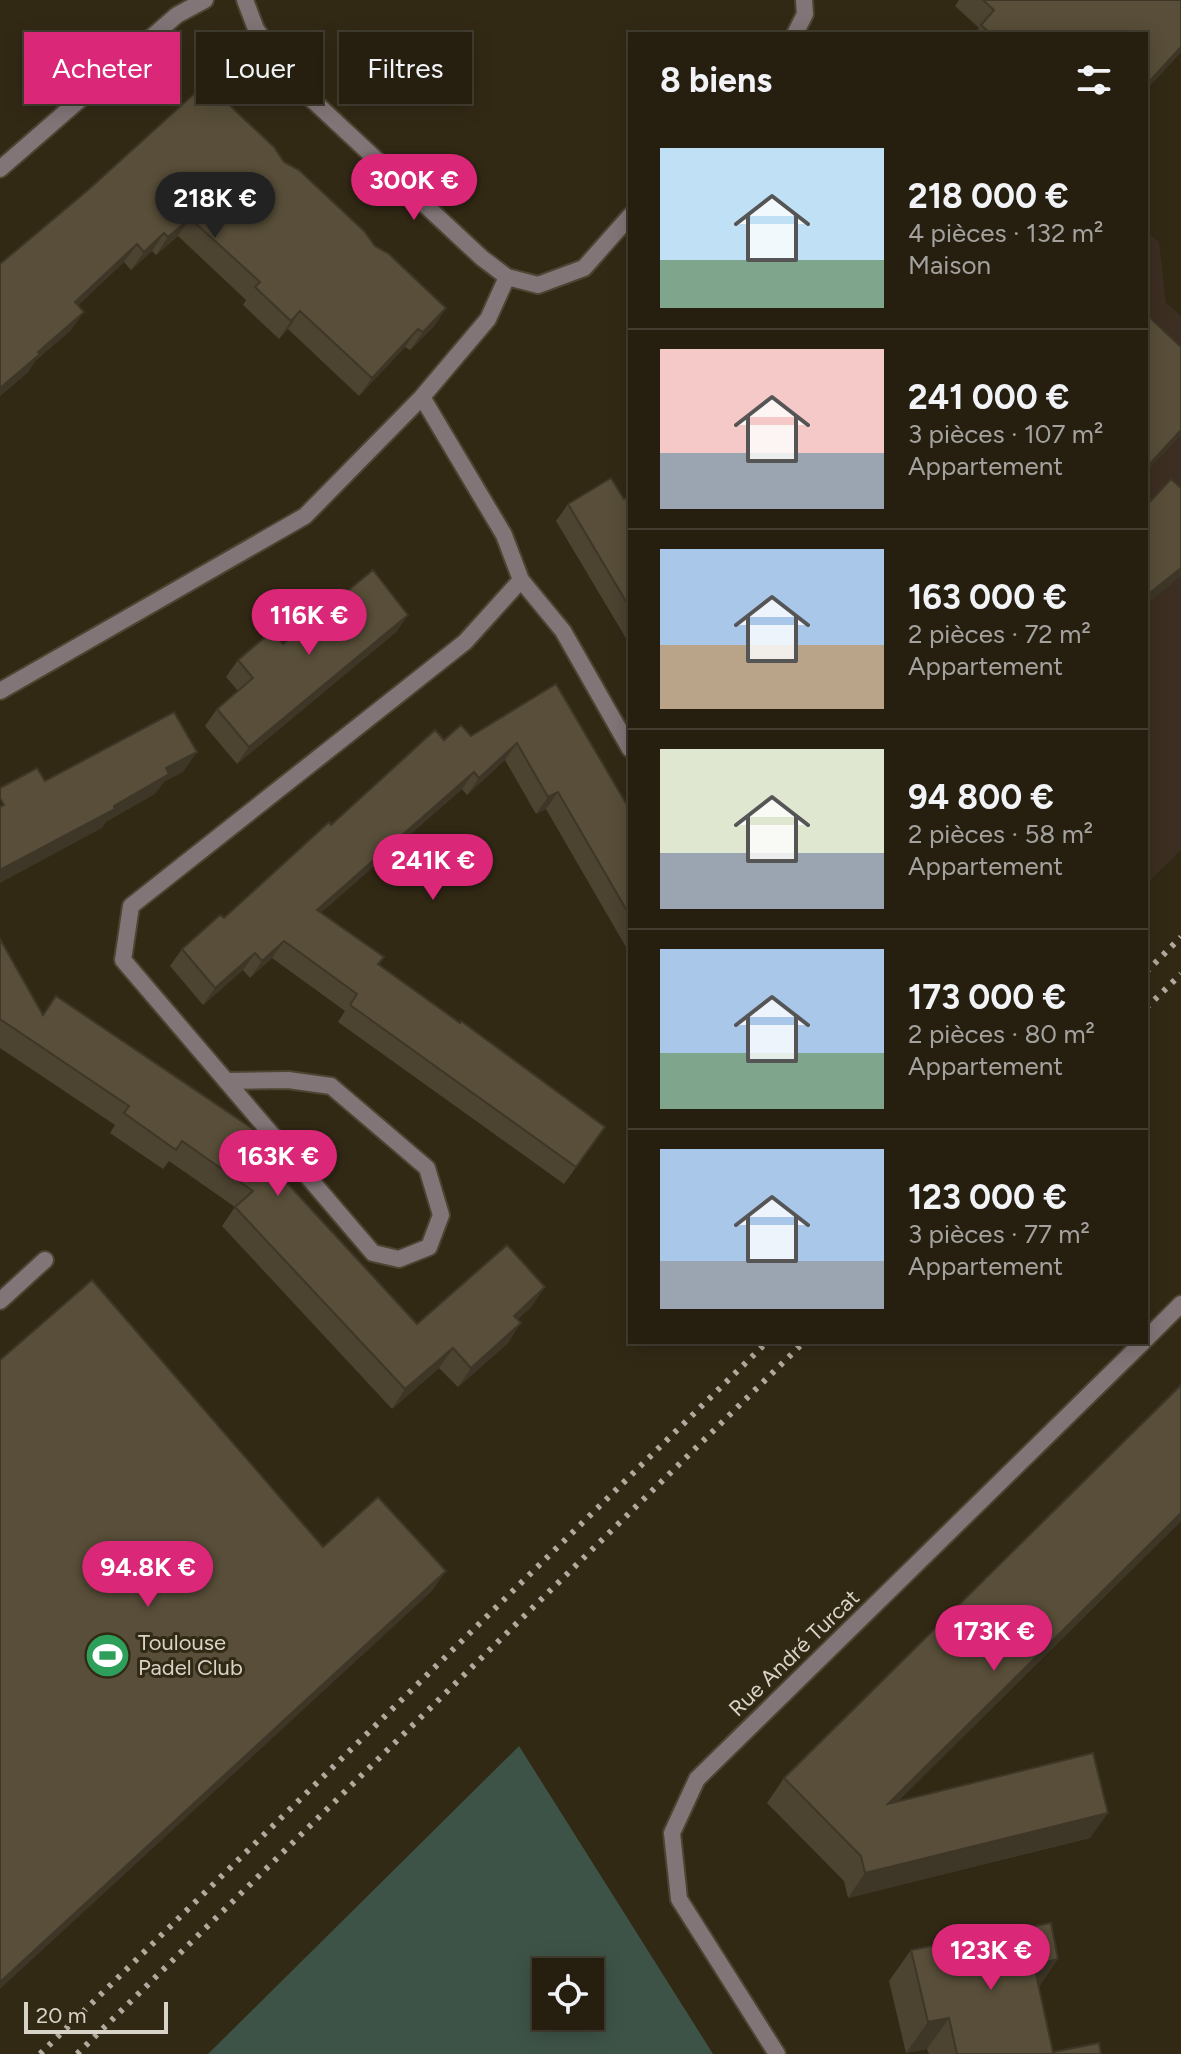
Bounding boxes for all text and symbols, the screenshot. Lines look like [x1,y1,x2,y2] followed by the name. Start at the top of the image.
[24,32,180,104] chip: Acheter
[196,32,323,104] chip: Louer
[339,32,472,104] chip: Filtres
[1072,58,1116,102] icon: filters
[660,60,772,101] text: 8 biens
[349,154,479,222] pin: 300K €
[369,164,459,196] text: 300K €
[150,172,280,240] pin: 218K €
[908,176,1069,217] text: 218 000 €
[724,180,820,276] icon: home
[173,182,257,214] text: 218K €
[908,217,1103,249] text: 4 pièces · 132 m²
[908,249,991,281] text: Maison
[908,377,1069,418] text: 241 000 €
[724,381,820,477] icon: home
[908,418,1103,450] text: 3 pièces · 107 m²
[908,450,1063,482] text: Appartement
[908,577,1067,618] text: 163 000 €
[724,581,820,677] icon: home
[244,589,374,657] pin: 116K €
[270,599,348,631] text: 116K €
[908,618,1091,650] text: 2 pièces · 72 m²
[908,650,1063,682] text: Appartement
[908,777,1054,818] text: 94 800 €
[724,781,820,877] icon: home
[908,818,1093,850] text: 2 pièces · 58 m²
[368,834,498,902] pin: 241K €
[391,844,475,876] text: 241K €
[908,850,1063,882] text: Appartement
[908,977,1066,1018] text: 173 000 €
[724,981,820,1077] icon: home
[908,1018,1095,1050] text: 2 pièces · 80 m²
[908,1050,1063,1082] text: Appartement
[213,1130,343,1198] pin: 163K €
[237,1140,319,1172] text: 163K €
[908,1177,1067,1218] text: 123 000 €
[724,1181,820,1277] icon: home
[908,1218,1090,1250] text: 3 pièces · 77 m²
[908,1250,1063,1282] text: Appartement
[74,1541,222,1609] pin: 94.8K €
[100,1551,196,1583] text: 94.8K €
[723,1584,865,1722] street label: Rue André Turcat
[929,1605,1059,1673] pin: 173K €
[953,1615,1035,1647] text: 173K €
[138,1629,243,1681] place label: Toulouse Padel Club
[83,1631,131,1679] sports icon: Toulouse Padel Club
[926,1924,1056,1992] pin: 123K €
[950,1934,1032,1966] text: 123K €
[532,1958,604,2030] map controls
[532,1958,604,2030] button: locate
[24,1998,168,2034] scale bar
[36,2002,87,2029] text: 20 m

